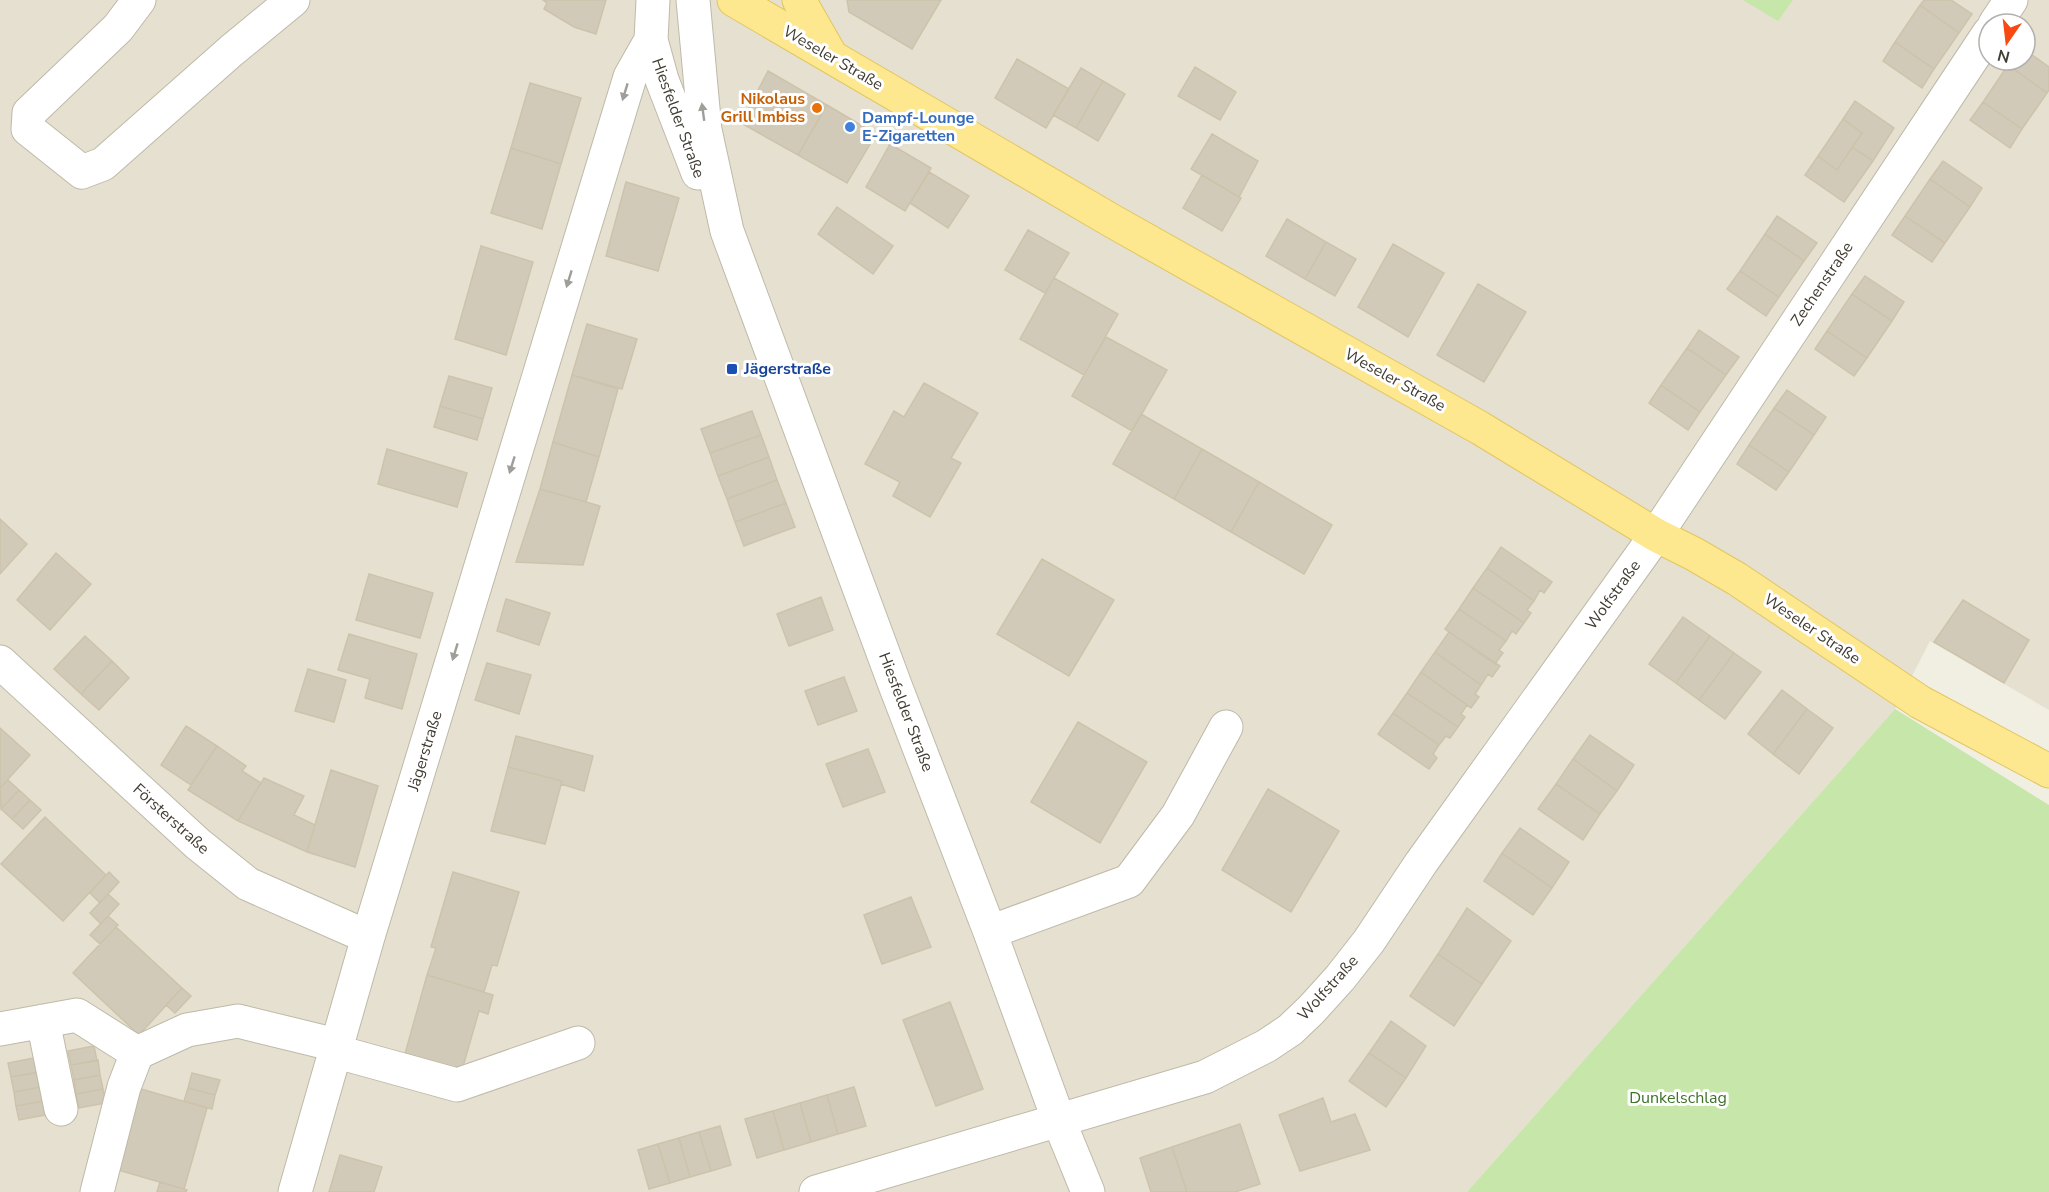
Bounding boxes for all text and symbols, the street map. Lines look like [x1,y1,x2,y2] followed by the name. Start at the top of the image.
[1977,12,2037,72] north arrow
[779,20,887,96] street label: Weseler Straße
[1995,43,2012,68] text: N
[646,55,710,181] street label: Hiesfelder Straße
[620,83,629,101] one-way arrow
[721,88,805,128] place label: Nikolaus Grill Imbiss
[810,101,824,115] marker: Nikolaus Grill Imbiss
[698,102,707,121] one-way arrow
[862,107,975,147] place label: Dampf-Lounge E-Zigaretten
[843,120,857,134] marker: Dampf-Lounge E-Zigaretten
[1786,237,1858,331] street label: Zechenstraße
[564,270,573,288] one-way arrow
[1341,343,1449,417] street label: Weseler Straße
[743,358,831,380] place label: Jägerstraße
[725,362,739,376] marker: Jägerstraße
[507,456,516,474] one-way arrow
[1580,556,1646,634] street label: Wolfstraße
[1759,588,1865,670] street label: Weseler Straße
[450,643,459,661] one-way arrow
[873,649,939,775] street label: Hiesfelder Straße
[402,708,448,795] street label: Jägerstraße
[128,779,214,859] street label: Försterstraße
[1293,950,1363,1026] street label: Wolfstraße
[1629,1087,1727,1109] park label: Dunkelschlag

